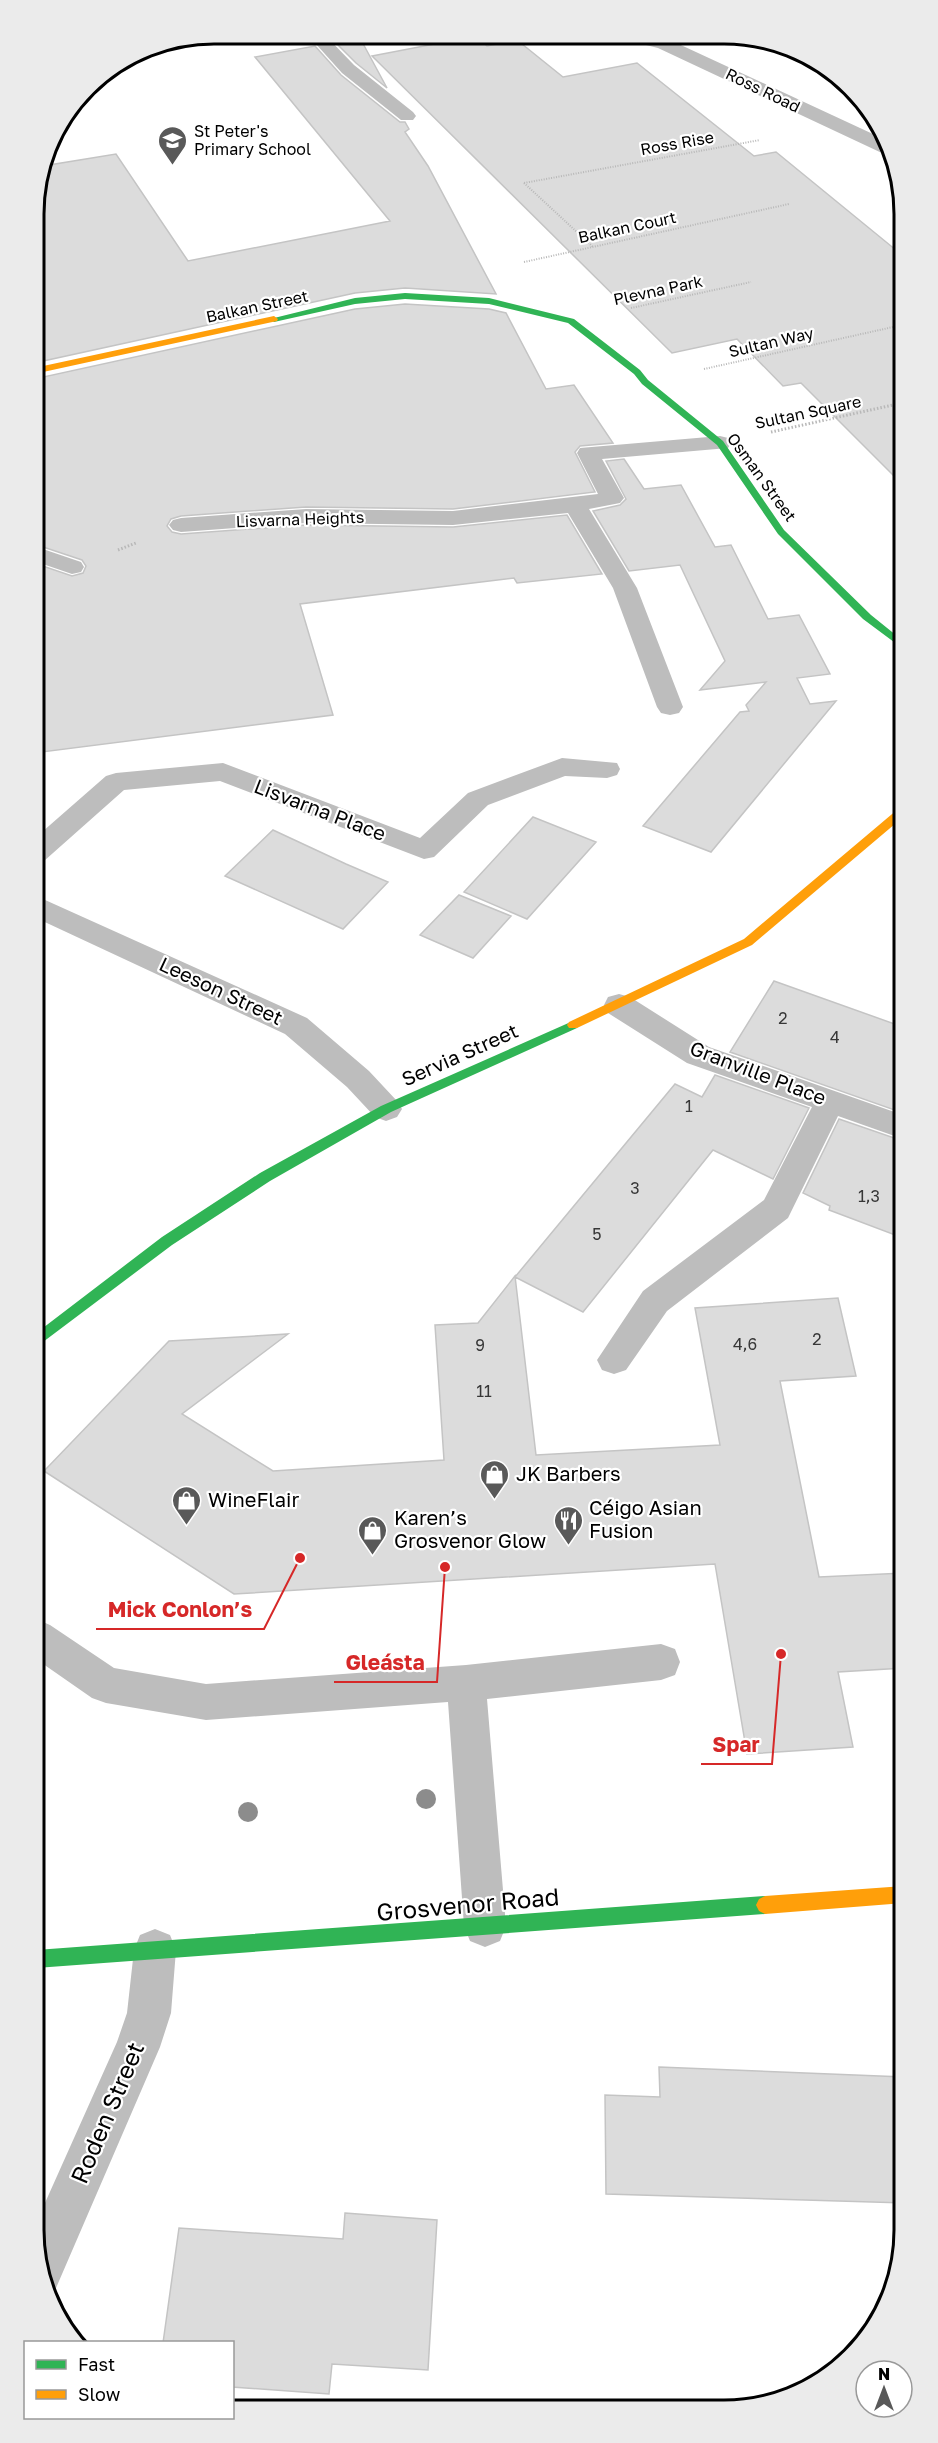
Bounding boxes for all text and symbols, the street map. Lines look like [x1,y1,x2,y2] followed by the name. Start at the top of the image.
[722,63,804,117] street label: Ross Road
[194,121,311,159] place label: St Peter's Primary School
[157,124,189,166] school or university icon: St Peter's Primary School
[639,127,715,159] street label: Ross Rise
[576,207,678,247] street label: Balkan Court
[611,271,705,309] street label: Plevna Park
[204,285,310,327] street label: Balkan Street
[727,323,815,361] street label: Sultan Way
[753,391,863,433] street label: Sultan Square
[723,429,801,525] street label: Osman Street
[235,507,365,531] street label: Lisvarna Heights
[251,773,390,845] street label: Lisvarna Place
[156,951,287,1029] street label: Leeson Street
[778,1008,788,1028] house number: 2
[398,1018,522,1090] street label: Servia Street
[830,1027,840,1047] house number: 4
[687,1035,830,1109] street label: Granville Place
[685,1096,693,1116] house number: 1
[630,1178,640,1198] house number: 3
[858,1186,880,1206] house number: 1,3
[592,1224,602,1244] house number: 5
[812,1329,822,1349] house number: 2
[733,1334,757,1354] house number: 4,6
[475,1335,485,1355] house number: 9
[476,1381,492,1401] house number: 11
[479,1458,511,1500] shop icon: JK Barbers
[516,1461,621,1485] place label: JK Barbers
[171,1484,203,1526] shop icon: WineFlair
[208,1487,299,1511] place label: WineFlair
[589,1495,702,1542] place label: Céigo Asian Fusion
[552,1504,584,1546] restaurant icon: Céigo Asian Fusion
[394,1505,546,1552] place label: Karen’s Grosvenor Glow
[357,1514,389,1556] shop icon: Karen’s Grosvenor Glow
[96,1590,264,1629] callout: Mick Conlon’s
[108,1596,252,1622] text: Mick Conlon’s
[334,1643,437,1682] callout: Gleásta
[345,1649,425,1675] text: Gleásta
[701,1725,772,1764] callout: Spar
[712,1731,760,1757] text: Spar
[375,1881,560,1926] street label: Grosvenor Road
[64,2037,149,2188] street label: Roden Street
[24,2341,234,2419] legend
[78,2353,115,2375] text: Fast
[854,2359,914,2419] north arrow
[878,2364,890,2384] text: N
[78,2383,121,2405] text: Slow

